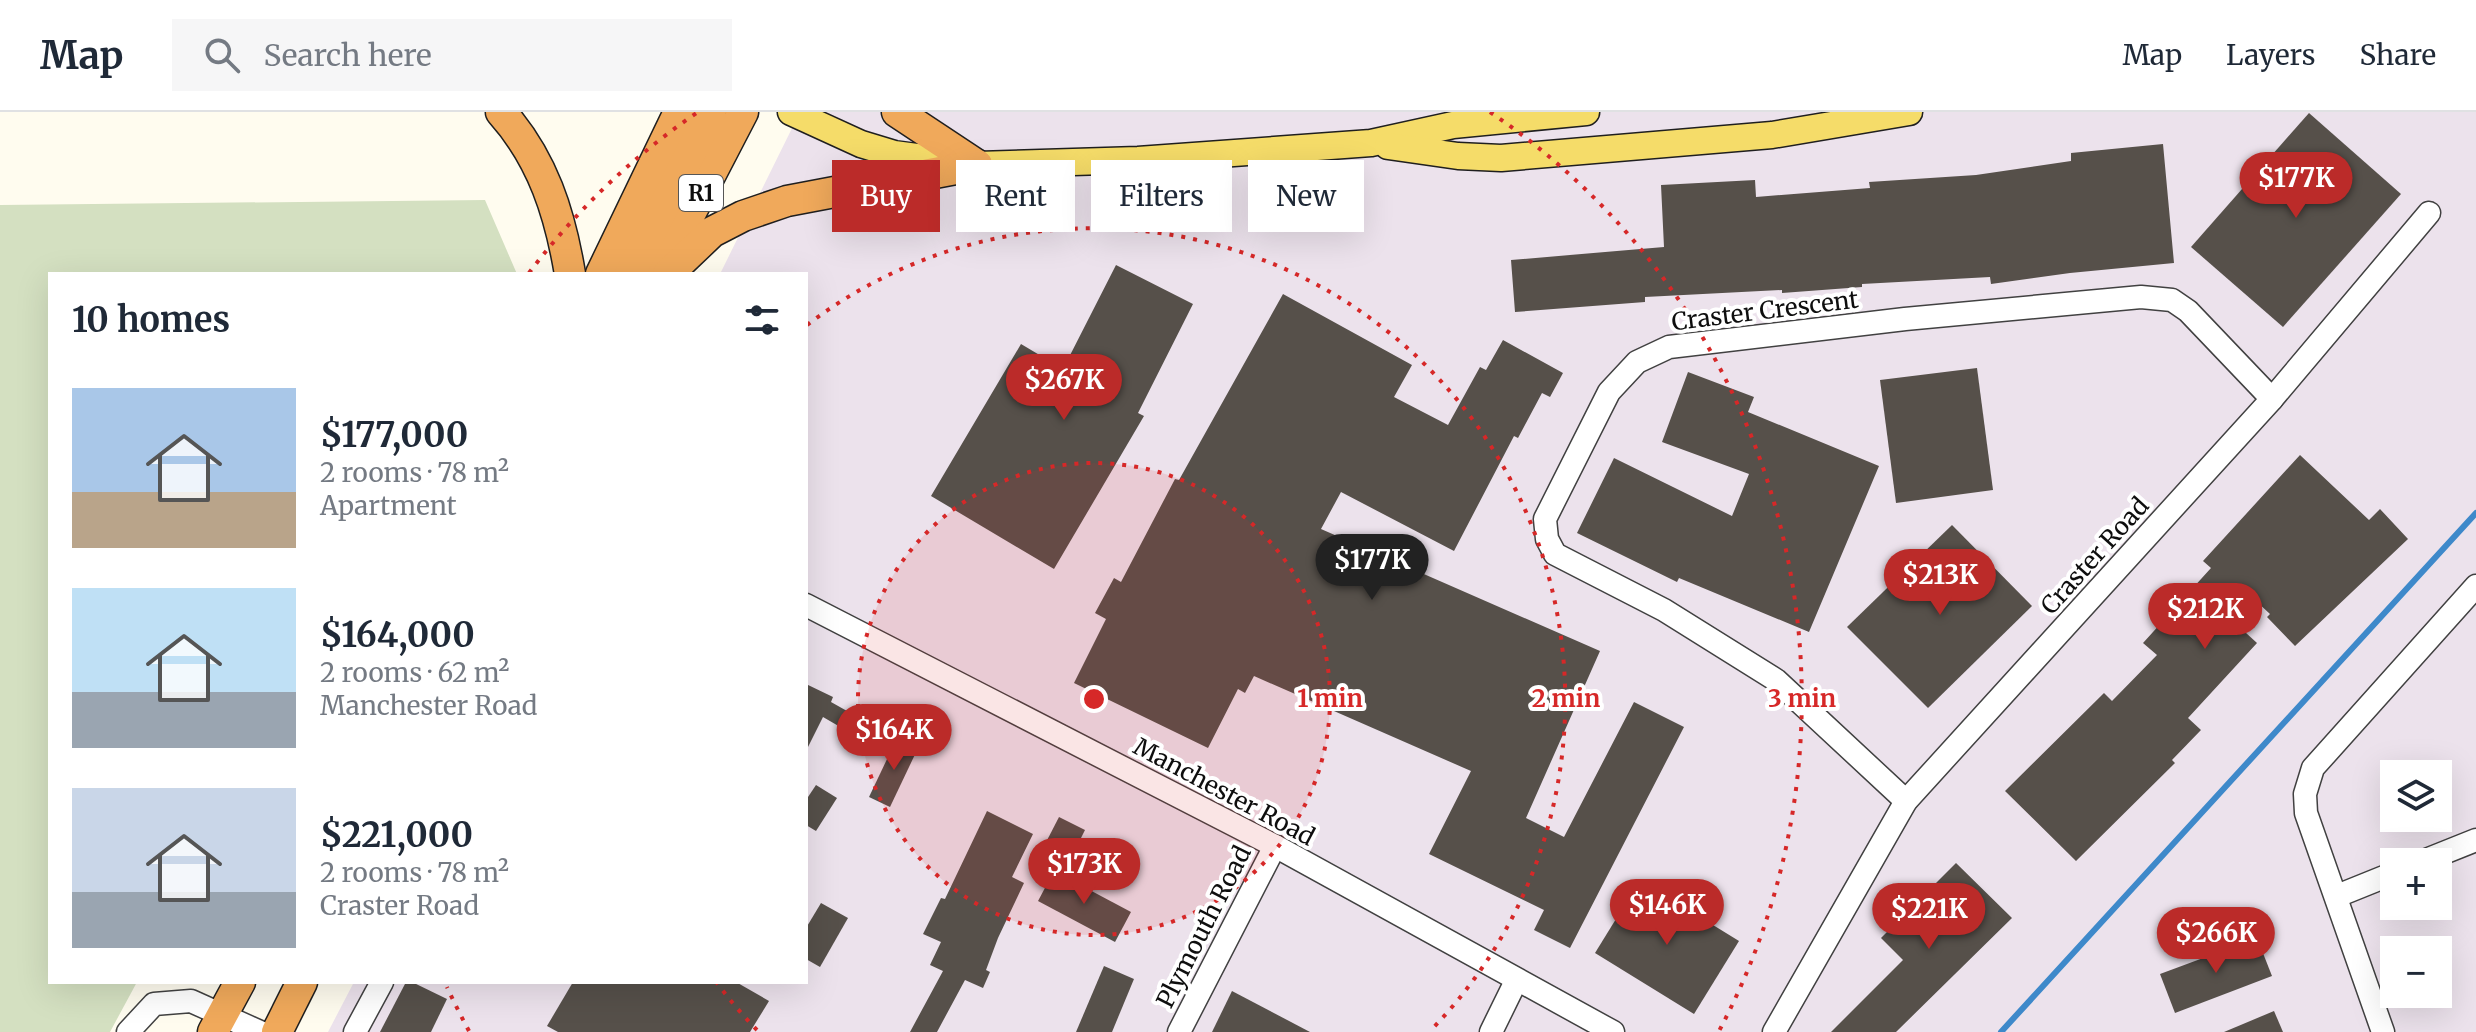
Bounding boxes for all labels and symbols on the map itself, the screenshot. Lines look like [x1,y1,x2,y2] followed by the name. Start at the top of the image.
[2240,152,2352,220] pin: $177K
[679,175,723,211] road number: R1
[1670,284,1861,337] street label: Craster Crescent
[1008,354,1120,422] pin: $267K
[2034,491,2155,621] street label: Craster Road
[1316,534,1428,602] pin: $177K
[1884,549,1996,617] pin: $213K
[2149,583,2261,651] pin: $212K
[1297,683,1363,714] text: 1 min
[1532,683,1600,714] text: 2 min
[1768,683,1836,714] text: 3 min
[1080,685,1108,713] centre of rings
[838,704,950,772] pin: $164K
[1128,731,1320,852] street label: Manchester Road
[1028,838,1140,906] pin: $173K
[1149,841,1258,1013] street label: Plymouth Road
[1611,879,1723,947] pin: $146K
[1873,883,1985,951] pin: $221K
[2160,907,2272,975] pin: $266K

